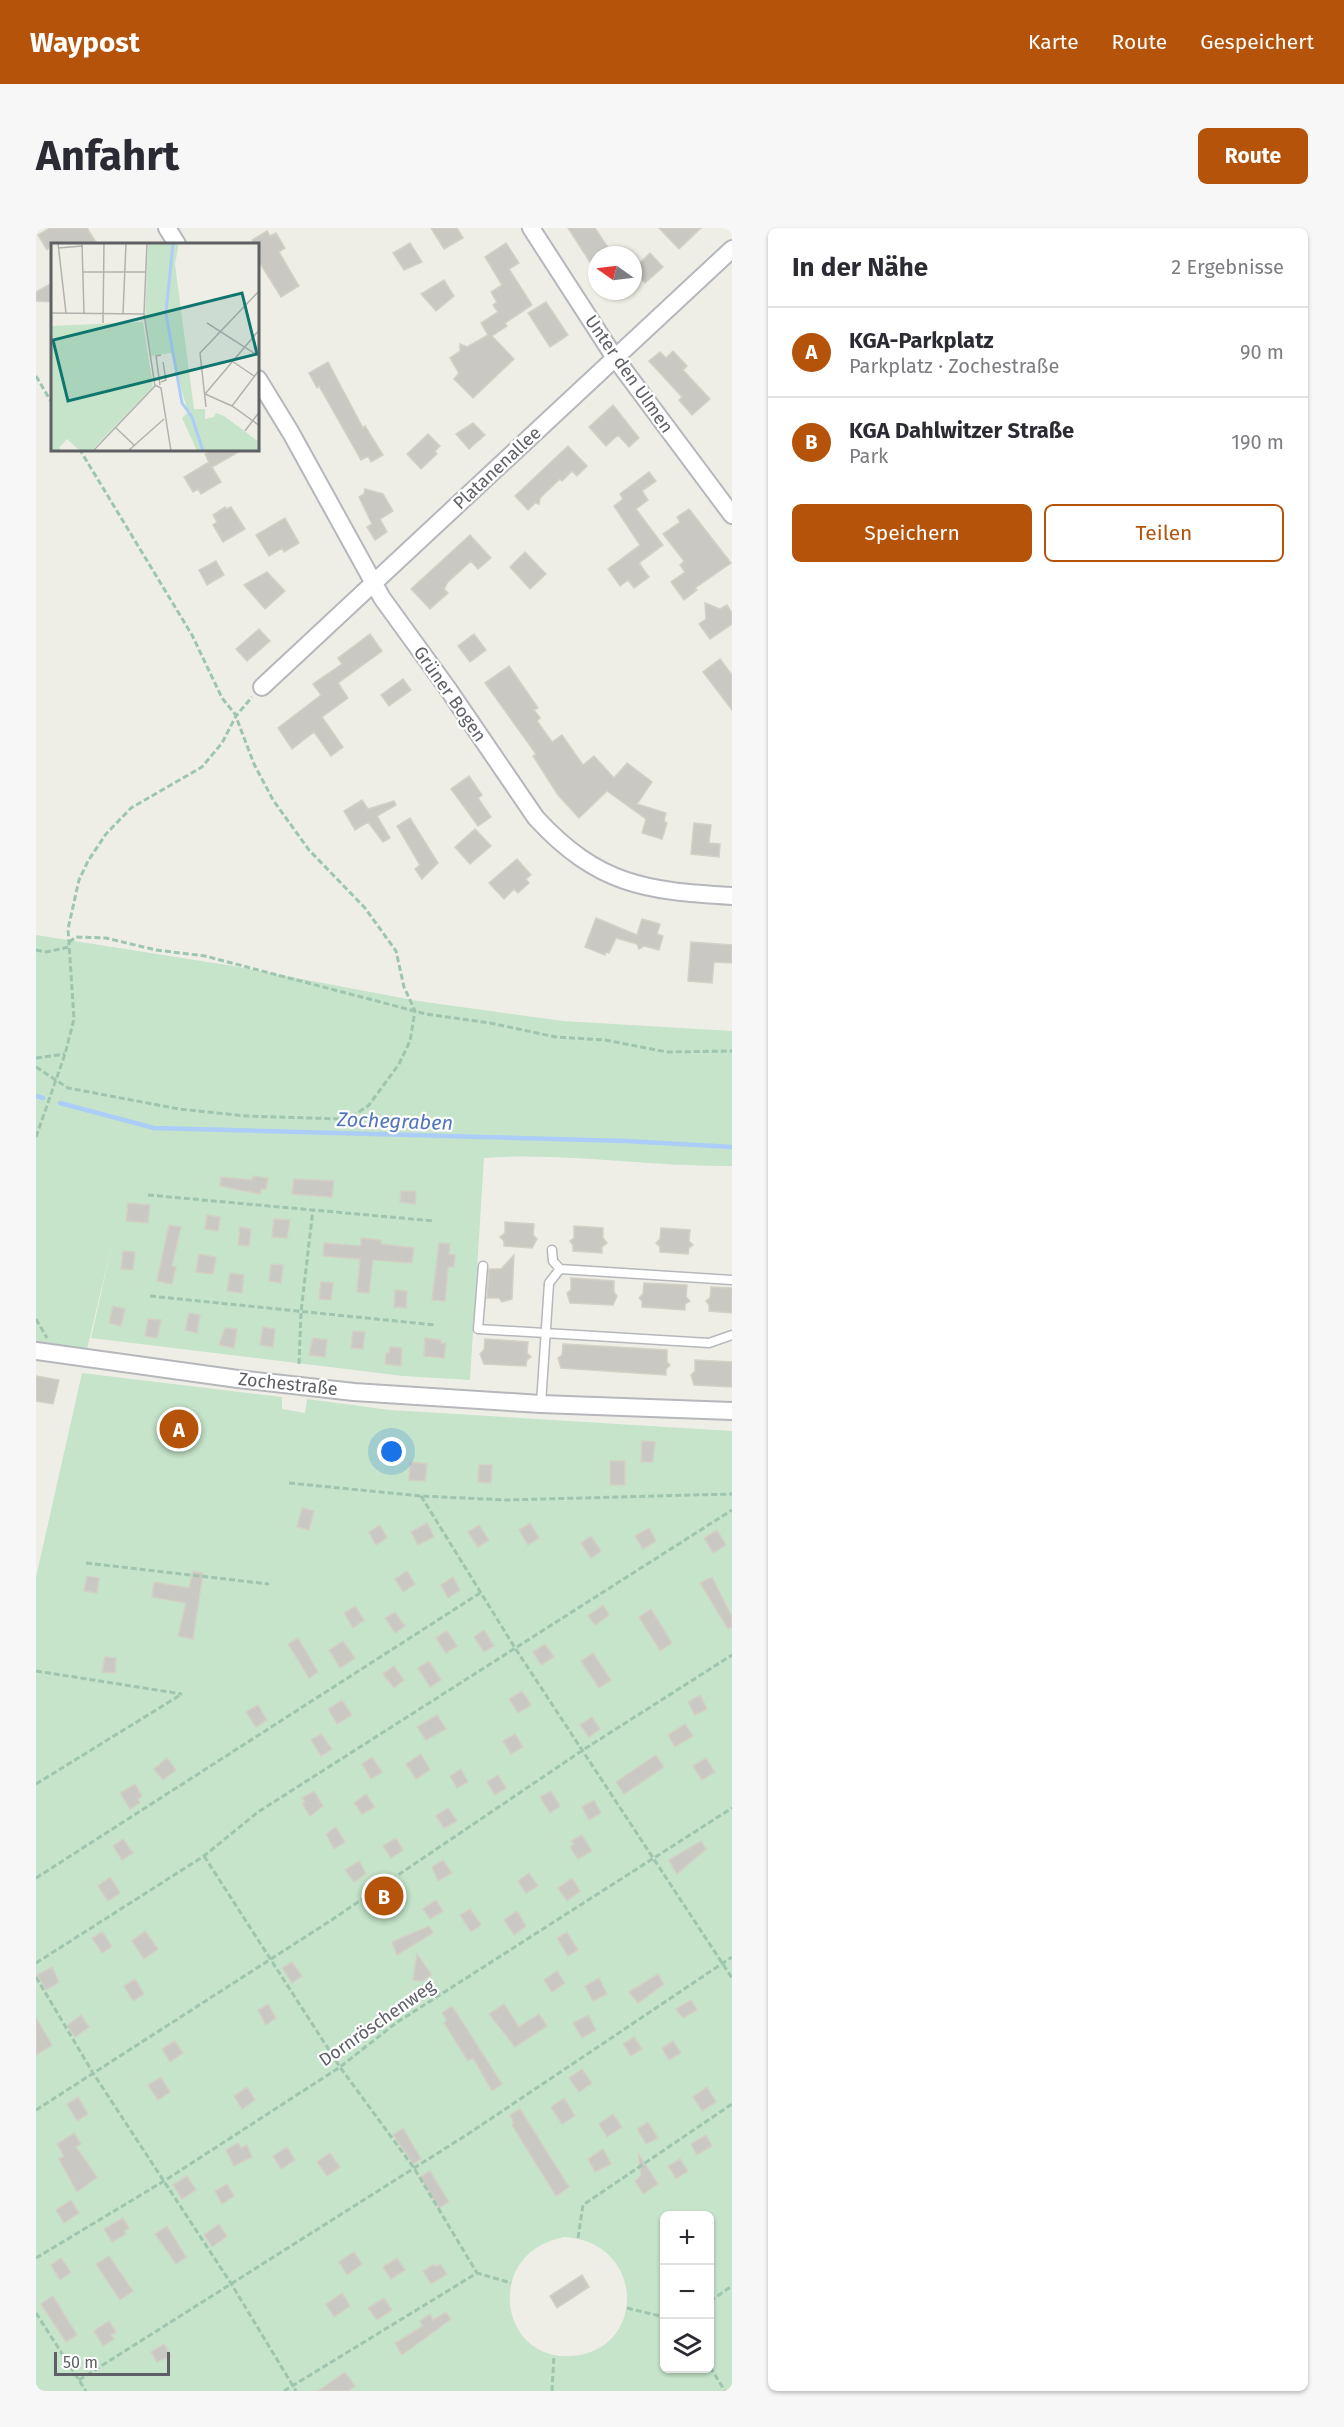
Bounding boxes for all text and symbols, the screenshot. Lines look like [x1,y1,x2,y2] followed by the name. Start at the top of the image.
[30,26,140,59] text: Waypost
[1028,29,1079,55] text: Karte
[1112,29,1167,55] text: Route
[1200,29,1314,55] text: Gespeichert
[1198,128,1308,184] button: Route
[36,131,179,181] text: Anfahrt
[51,243,260,452] inset map
[588,246,642,300] north arrow
[792,252,928,283] text: In der Nähe
[1171,255,1284,279] text: 2 Ergebnisse
[580,311,678,437] street label: Unter den Ulmen
[849,327,994,354] text: KGA-Parkplatz
[806,340,817,364] text: A
[1240,340,1284,364] text: 90 m
[849,354,1059,378] text: Parkplatz · Zochestraße
[849,417,1074,444] text: KGA Dahlwitzer Straße
[449,422,545,514] street label: Platanenallee
[805,430,818,454] text: B
[1231,430,1284,454] text: 190 m
[849,444,888,468] text: Park
[792,504,1032,562] button: Speichern
[1044,504,1284,562] button: Teilen
[409,642,491,746] street label: Grüner Bogen
[335,1107,454,1135] water label: Zochegraben
[237,1368,339,1400] street label: Zochestraße
[160,1406,198,1452] pin: A
[377,1437,406,1466] your location
[364,1874,404,1918] pin: B
[315,1974,440,2071] street label: Dornröschenweg
[660,2211,714,2373] map controls
[660,2211,714,2265] button: +
[660,2265,714,2319] button: −
[660,2319,714,2373] button: layers
[54,2349,170,2376] scale bar
[63,2353,98,2372] text: 50 m

